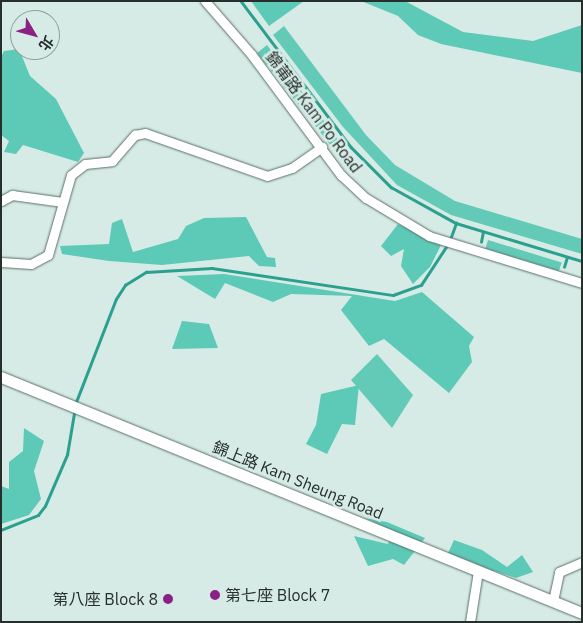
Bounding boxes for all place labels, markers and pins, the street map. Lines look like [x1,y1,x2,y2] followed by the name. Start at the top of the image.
[225,585,330,605] place label: 第七座 Block 7
[53,589,158,609] place label: 第八座 Block 8
[209,589,221,601] marker: 第七座 Block 7
[162,593,174,605] marker: 第八座 Block 8

